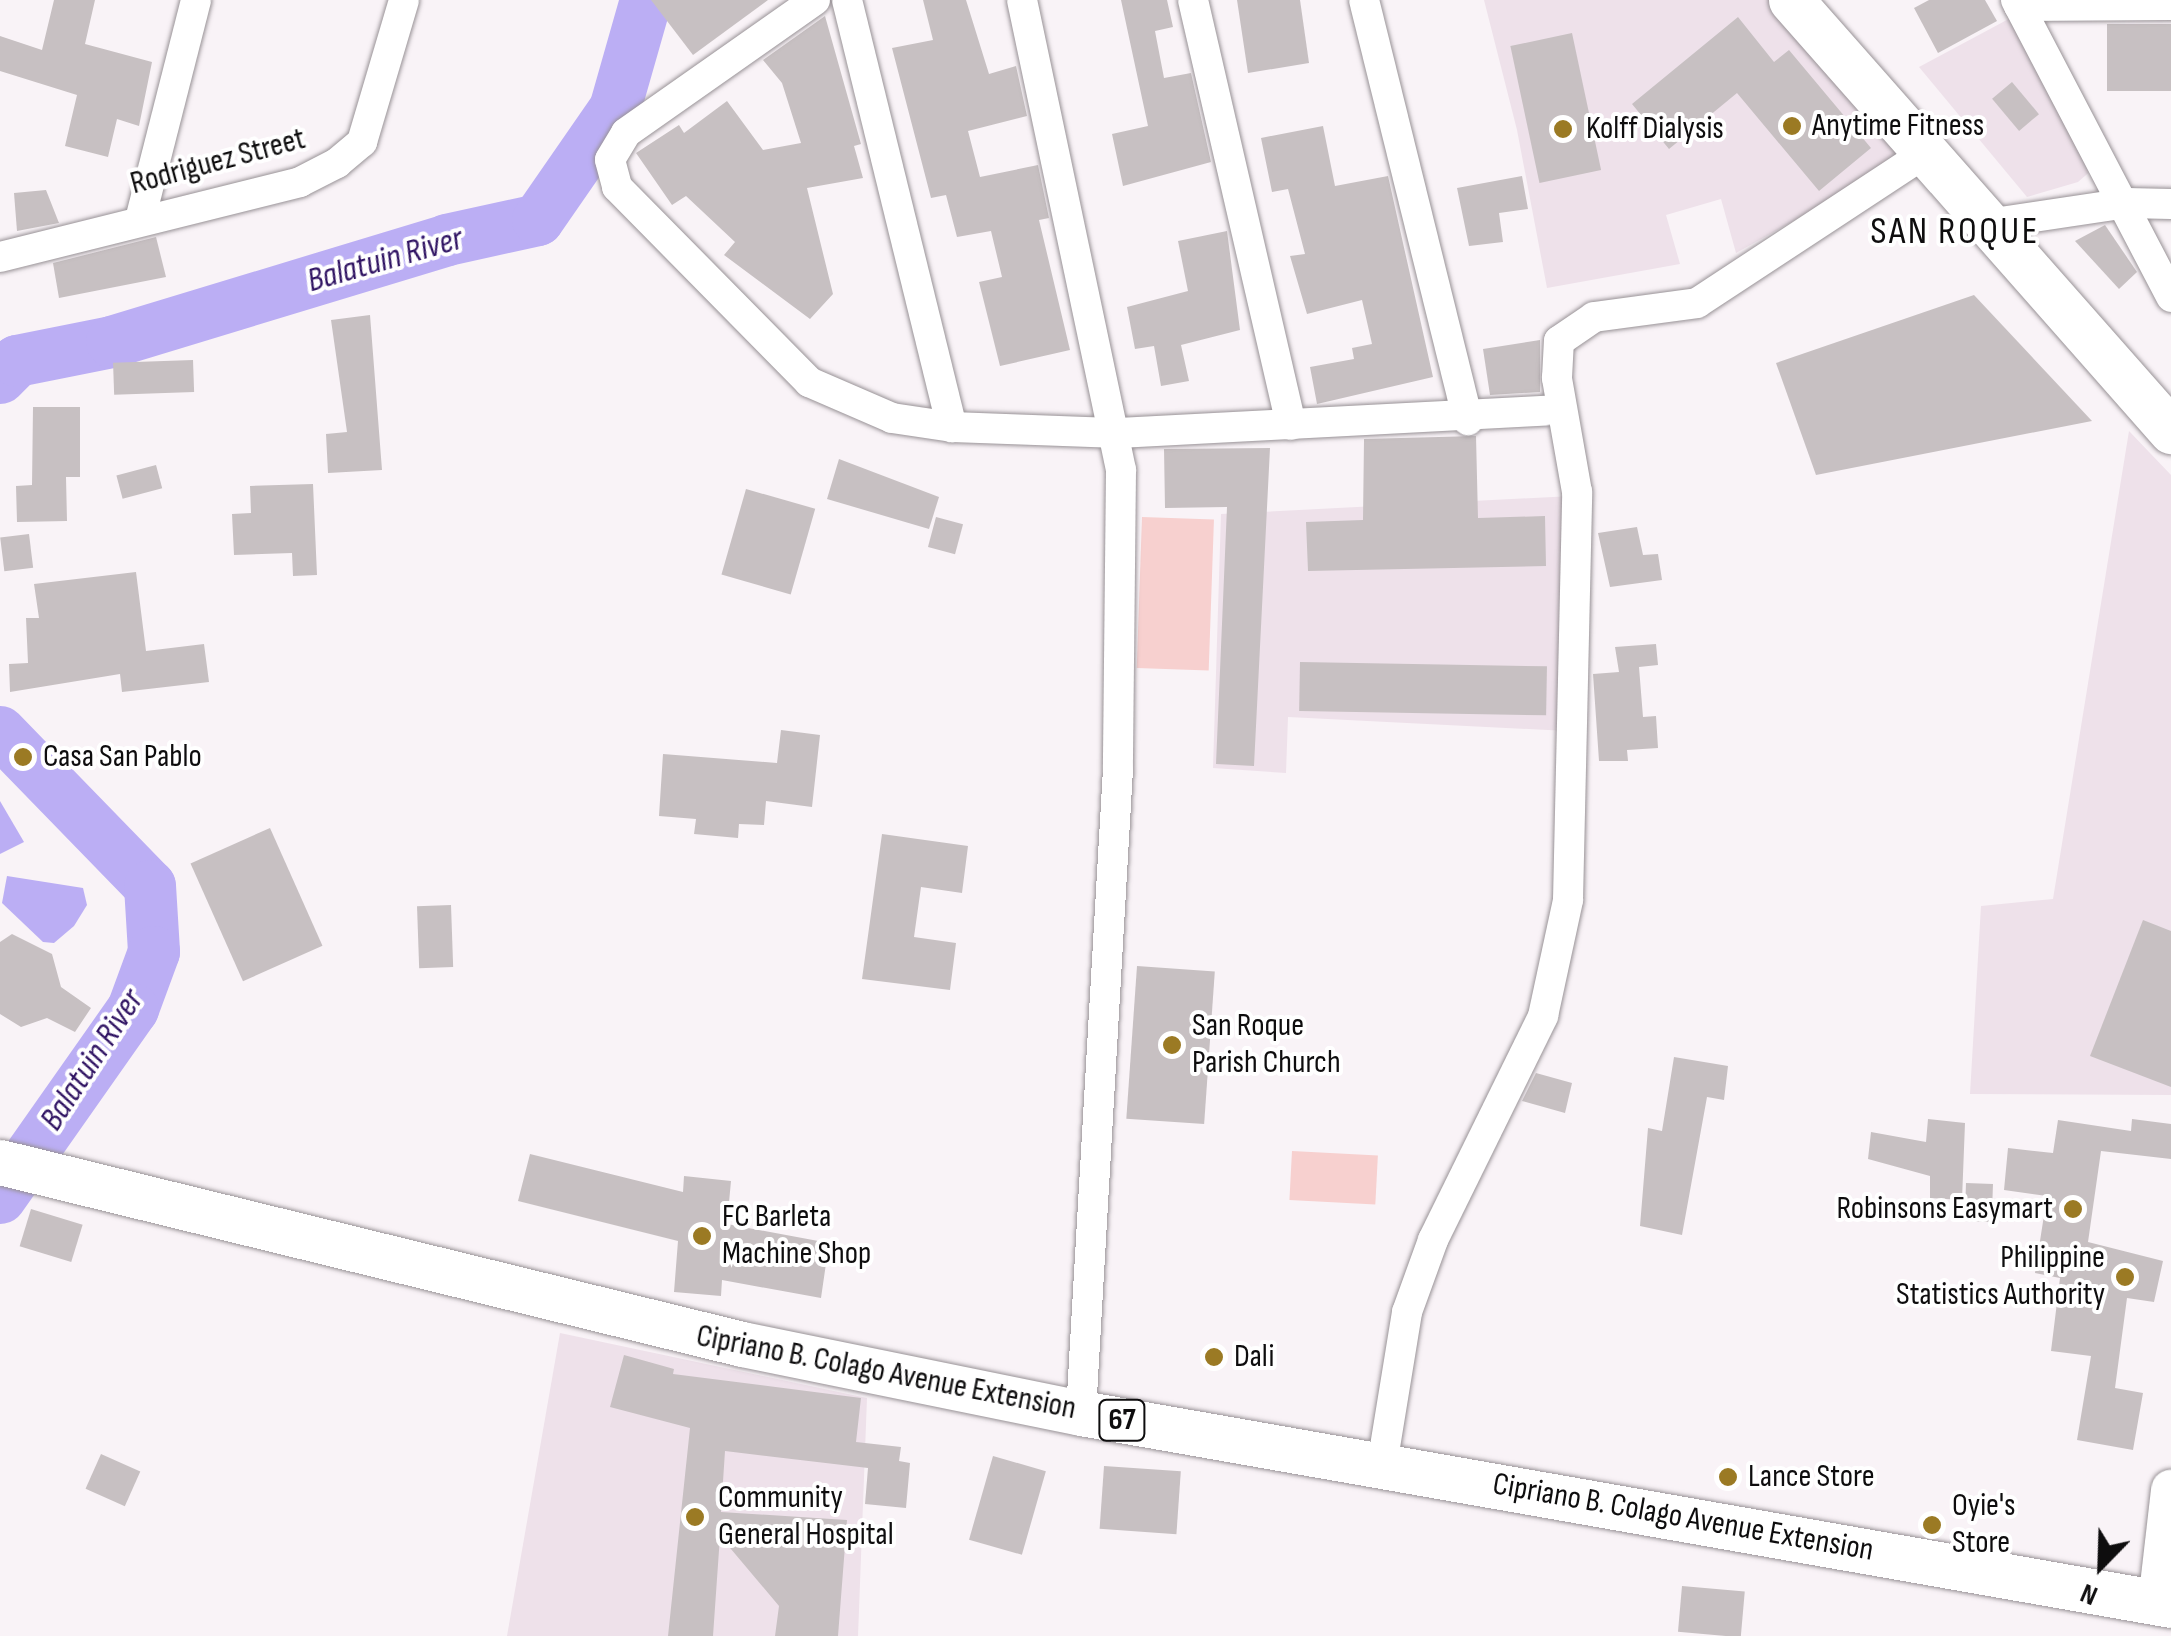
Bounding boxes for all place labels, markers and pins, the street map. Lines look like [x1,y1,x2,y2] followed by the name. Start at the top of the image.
[1812,107,1984,145] place label: Anytime Fitness
[1586,110,1724,148] place label: Kolff Dialysis
[1781,115,1803,137] marker: Anytime Fitness
[1550,116,1576,142] marker: Kolff Dialysis
[43,738,202,776] place label: Casa San Pablo
[12,746,34,768] marker: Casa San Pablo
[1192,1008,1341,1083] place label: San Roque Parish Church
[1161,1034,1183,1056] marker: San Roque Parish Church
[1836,1190,2053,1228] place label: Robinsons Easymart
[2062,1198,2084,1220] marker: Robinsons Easymart
[722,1199,871,1274] place label: FC Barleta Machine Shop
[691,1225,713,1247] marker: FC Barleta Machine Shop
[1896,1240,2105,1315] place label: Philippine Statistics Authority
[2114,1266,2136,1288] marker: Philippine Statistics Authority
[1234,1338,1274,1376] place label: Dali
[1203,1346,1225,1368] marker: Dali
[1748,1458,1874,1496] place label: Lance Store
[1717,1466,1739,1488] marker: Lance Store
[718,1480,894,1555] place label: Community General Hospital
[1952,1488,2015,1563] place label: Oyie's Store
[682,1504,708,1530] marker: Community General Hospital
[1921,1514,1943,1536] marker: Oyie's Store

